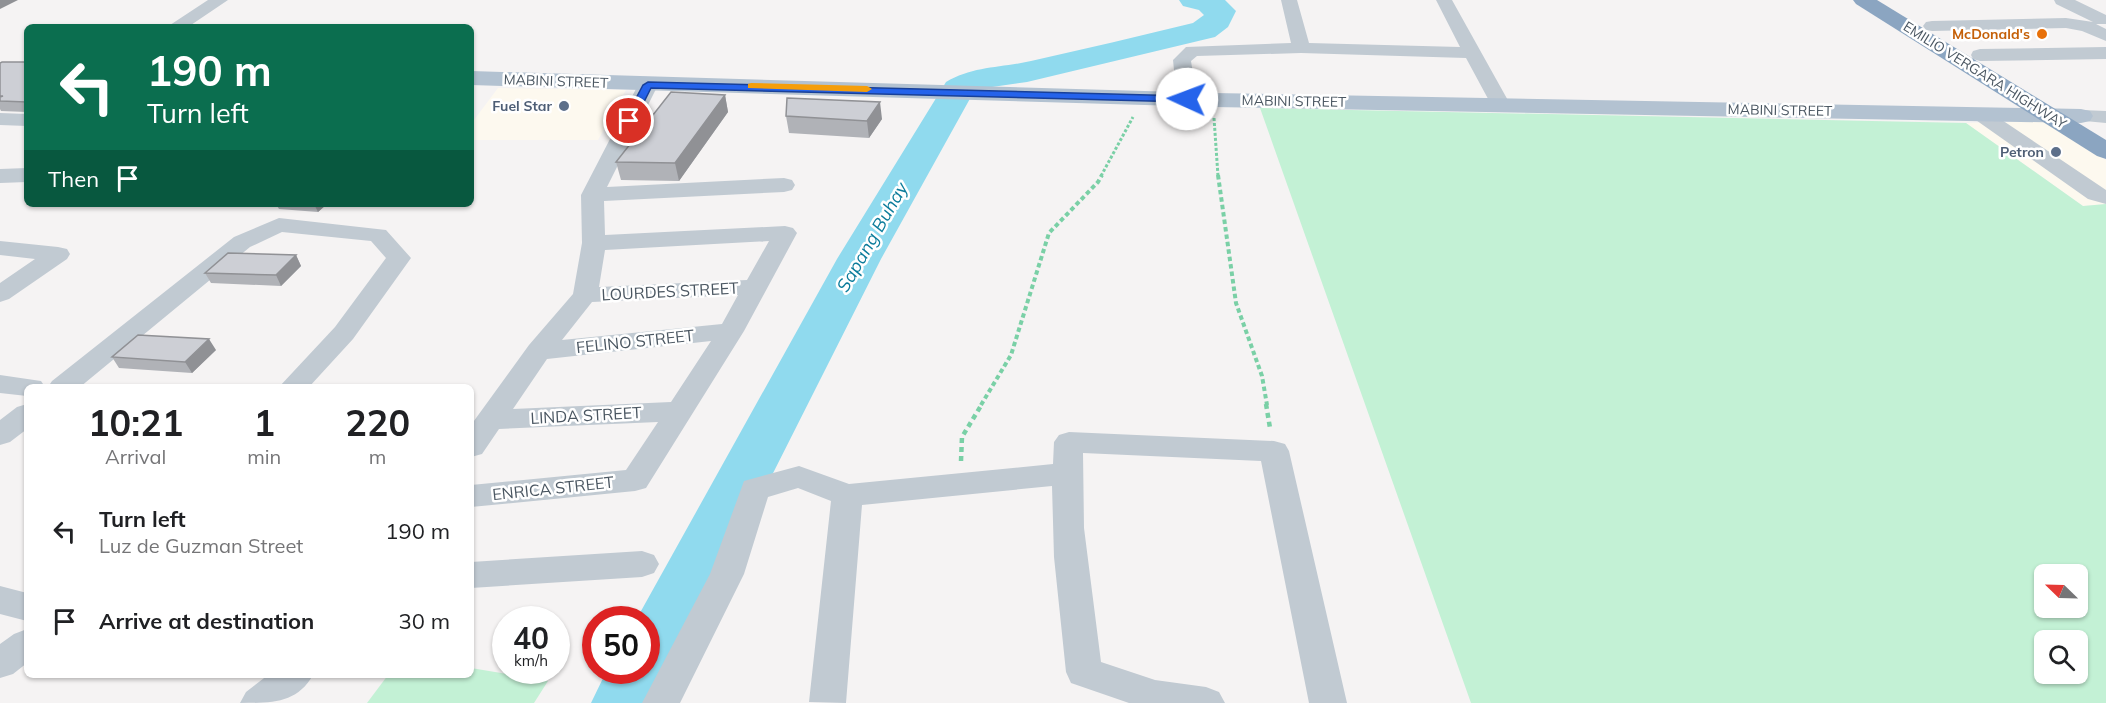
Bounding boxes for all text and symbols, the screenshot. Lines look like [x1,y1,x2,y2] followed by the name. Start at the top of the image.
[1900,17,2070,133] street label: EMILIO VERGARA HIGHWAY
[1952,25,2030,43] place label: McDonald's
[2035,27,2049,41] marker: McDonald's
[147,44,272,97] text: 190 m
[48,48,126,126] icon: left
[1155,67,1219,131] position arrow
[503,70,609,92] street label: MABINI STREET
[1242,91,1347,111] street label: MABINI STREET
[603,95,654,146] pin
[147,96,249,130] text: Turn left
[492,97,552,115] place label: Fuel Star
[557,99,571,113] marker: Fuel Star
[1728,100,1833,120] street label: MABINI STREET
[612,104,645,137] icon: arrive
[2000,143,2044,161] place label: Petron
[2049,145,2063,159] marker: Petron
[111,162,144,195] icon: arrive
[48,165,99,193] text: Then
[831,177,913,296] water label: Sapang Buhay
[601,277,739,305] street label: LOURDES STREET
[575,325,695,357] street label: FELINO STREET
[88,400,183,445] text: 10:21
[253,400,275,445] text: 1
[345,400,410,445] text: 220
[530,402,642,428] street label: LINDA STREET
[105,444,166,469] text: Arrival
[247,444,281,469] text: min
[369,444,386,469] text: m
[491,472,615,504] street label: ENRICA STREET
[99,505,186,533] text: Turn left
[48,515,81,548] icon: left
[385,517,450,545] text: 190 m
[99,533,303,558] text: Luz de Guzman Street
[2034,564,2088,618] north arrow
[2034,564,2088,684] map controls
[48,605,81,638] icon: arrive
[582,606,660,684] speed limit sign: 50
[99,607,314,635] text: Arrive at destination
[399,607,450,635] text: 30 m
[513,619,549,657] text: 40
[2034,630,2088,684] button: search
[514,651,548,670] text: km/h

